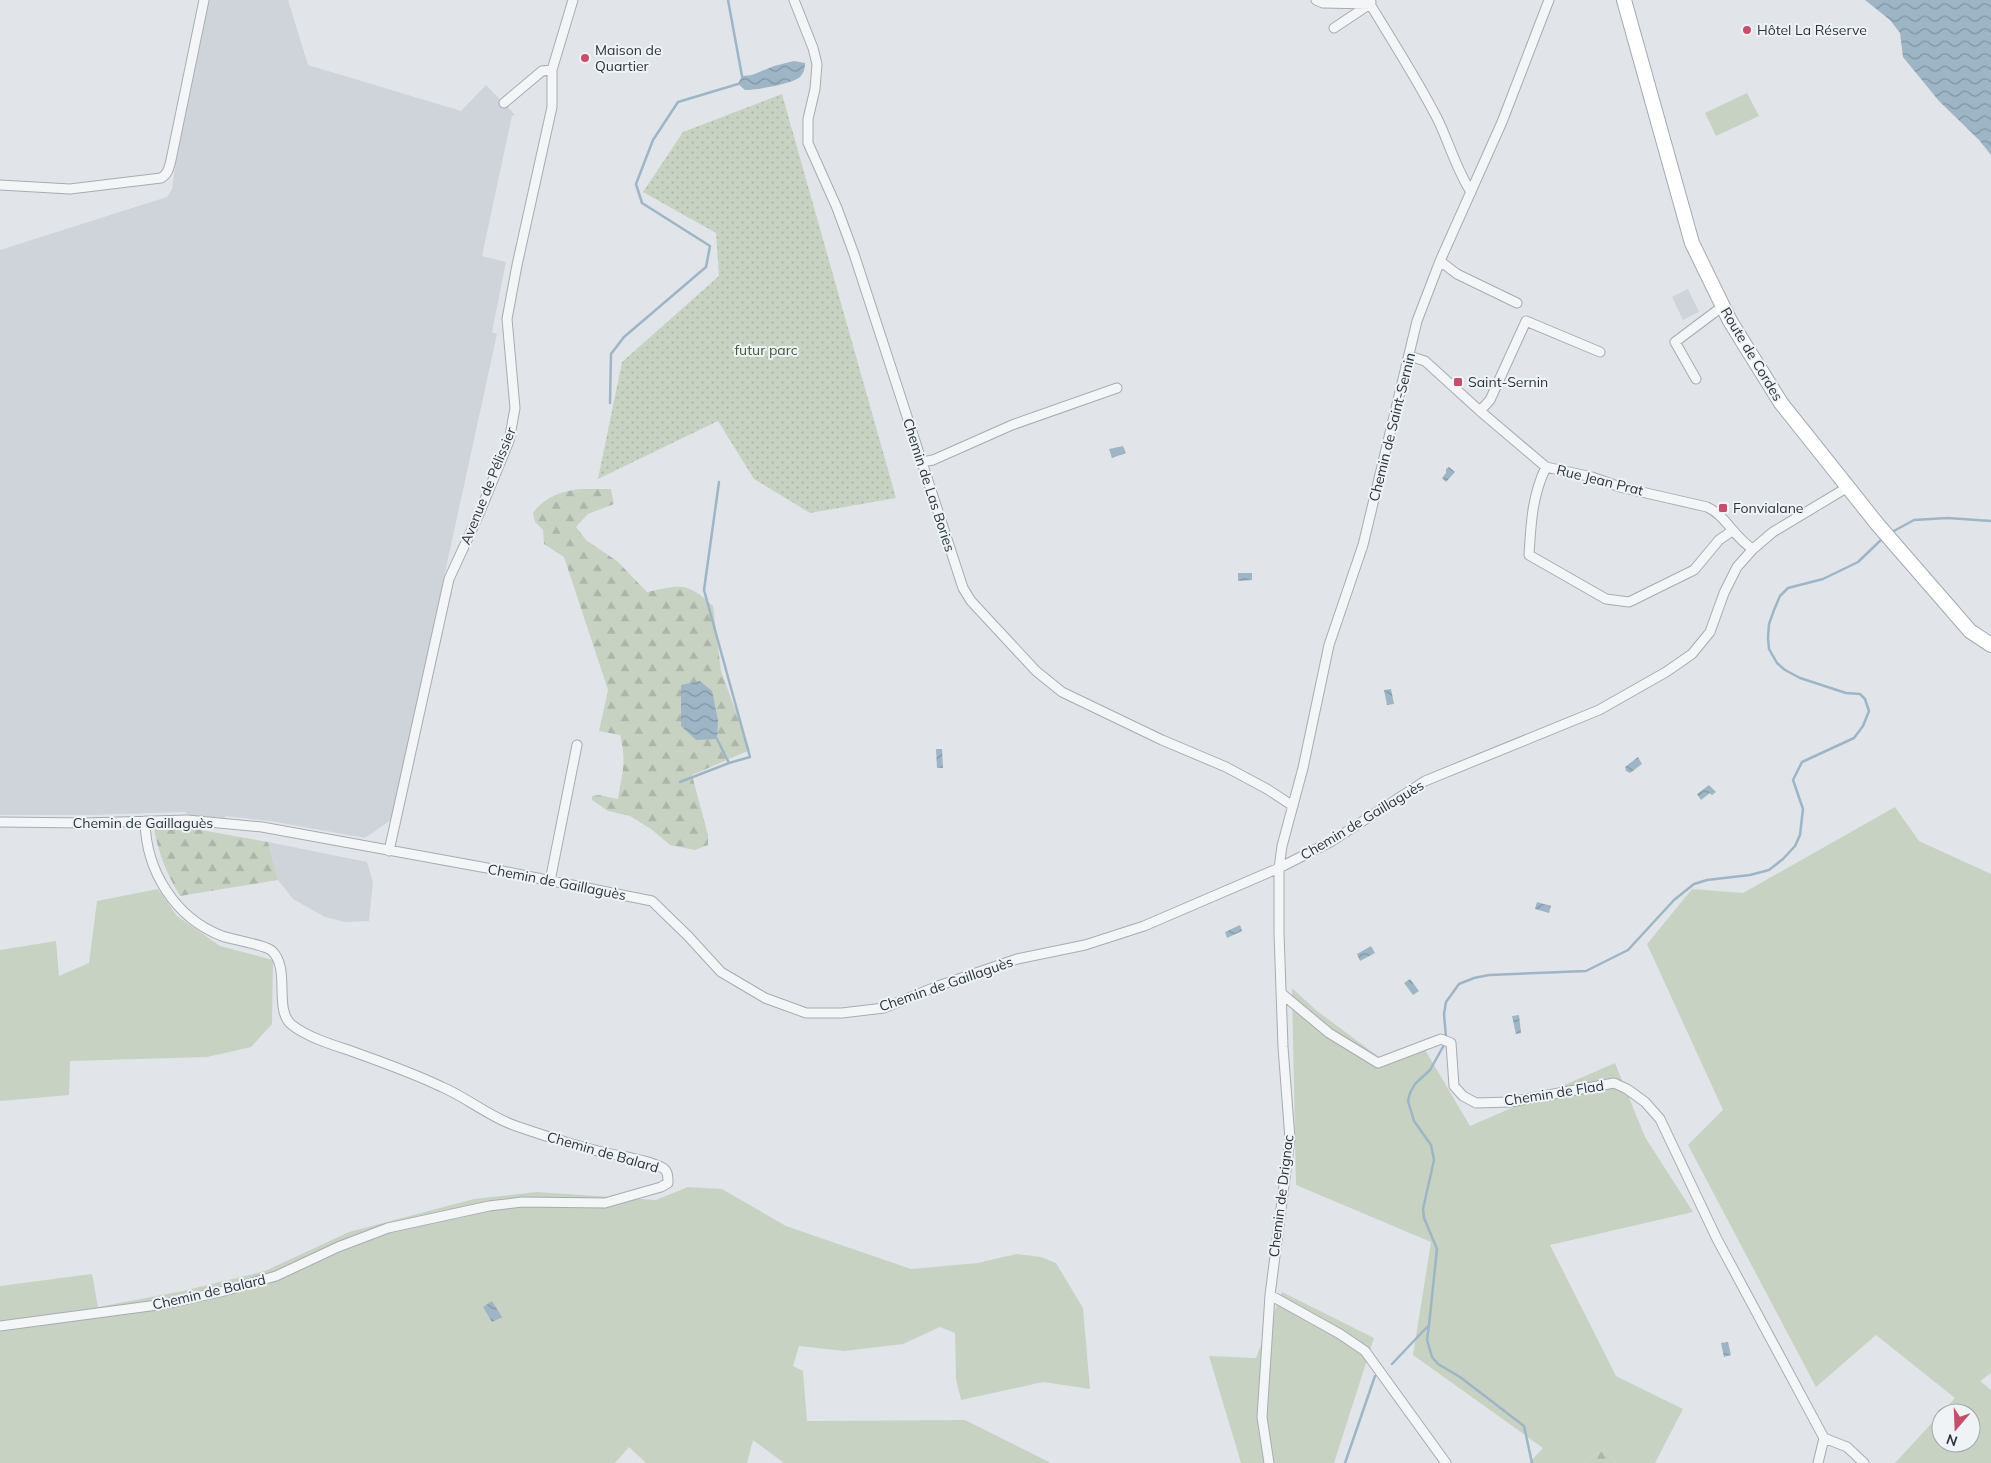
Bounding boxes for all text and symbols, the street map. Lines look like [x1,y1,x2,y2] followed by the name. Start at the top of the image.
[1757,21,1867,39] place label: Hôtel La Réserve
[1741,24,1753,36] marker: Hôtel La Réserve
[595,41,662,75] place label: Maison de Quartier
[579,52,591,64] marker: Maison de Quartier
[1717,304,1787,404] street label: Route de Cordes
[734,341,798,359] park label: futur parc
[1365,351,1419,503] street label: Chemin de Saint-Sernin
[1468,373,1548,391] place label: Saint-Sernin
[1452,376,1464,388] marker: Saint-Sernin
[899,416,959,554] street label: Chemin de Las Bories
[456,424,520,547] street label: Avenue de Pélissier
[1555,461,1645,499] street label: Rue Jean Prat
[1733,499,1803,517] place label: Fonvialane
[1717,502,1729,514] marker: Fonvialane
[1297,776,1427,864] street label: Chemin de Gaillaguès
[73,814,213,832] street label: Chemin de Gaillaguès
[486,860,628,904] street label: Chemin de Gaillaguès
[877,953,1015,1015] street label: Chemin de Gaillaguès
[1503,1076,1605,1110] street label: Chemin de Flad
[545,1127,661,1177] street label: Chemin de Balard
[1265,1134,1297,1258] street label: Chemin de Drignac
[151,1270,267,1314] street label: Chemin de Balard
[1931,1403,1981,1453] north arrow
[1944,1430,1960,1451] text: N

